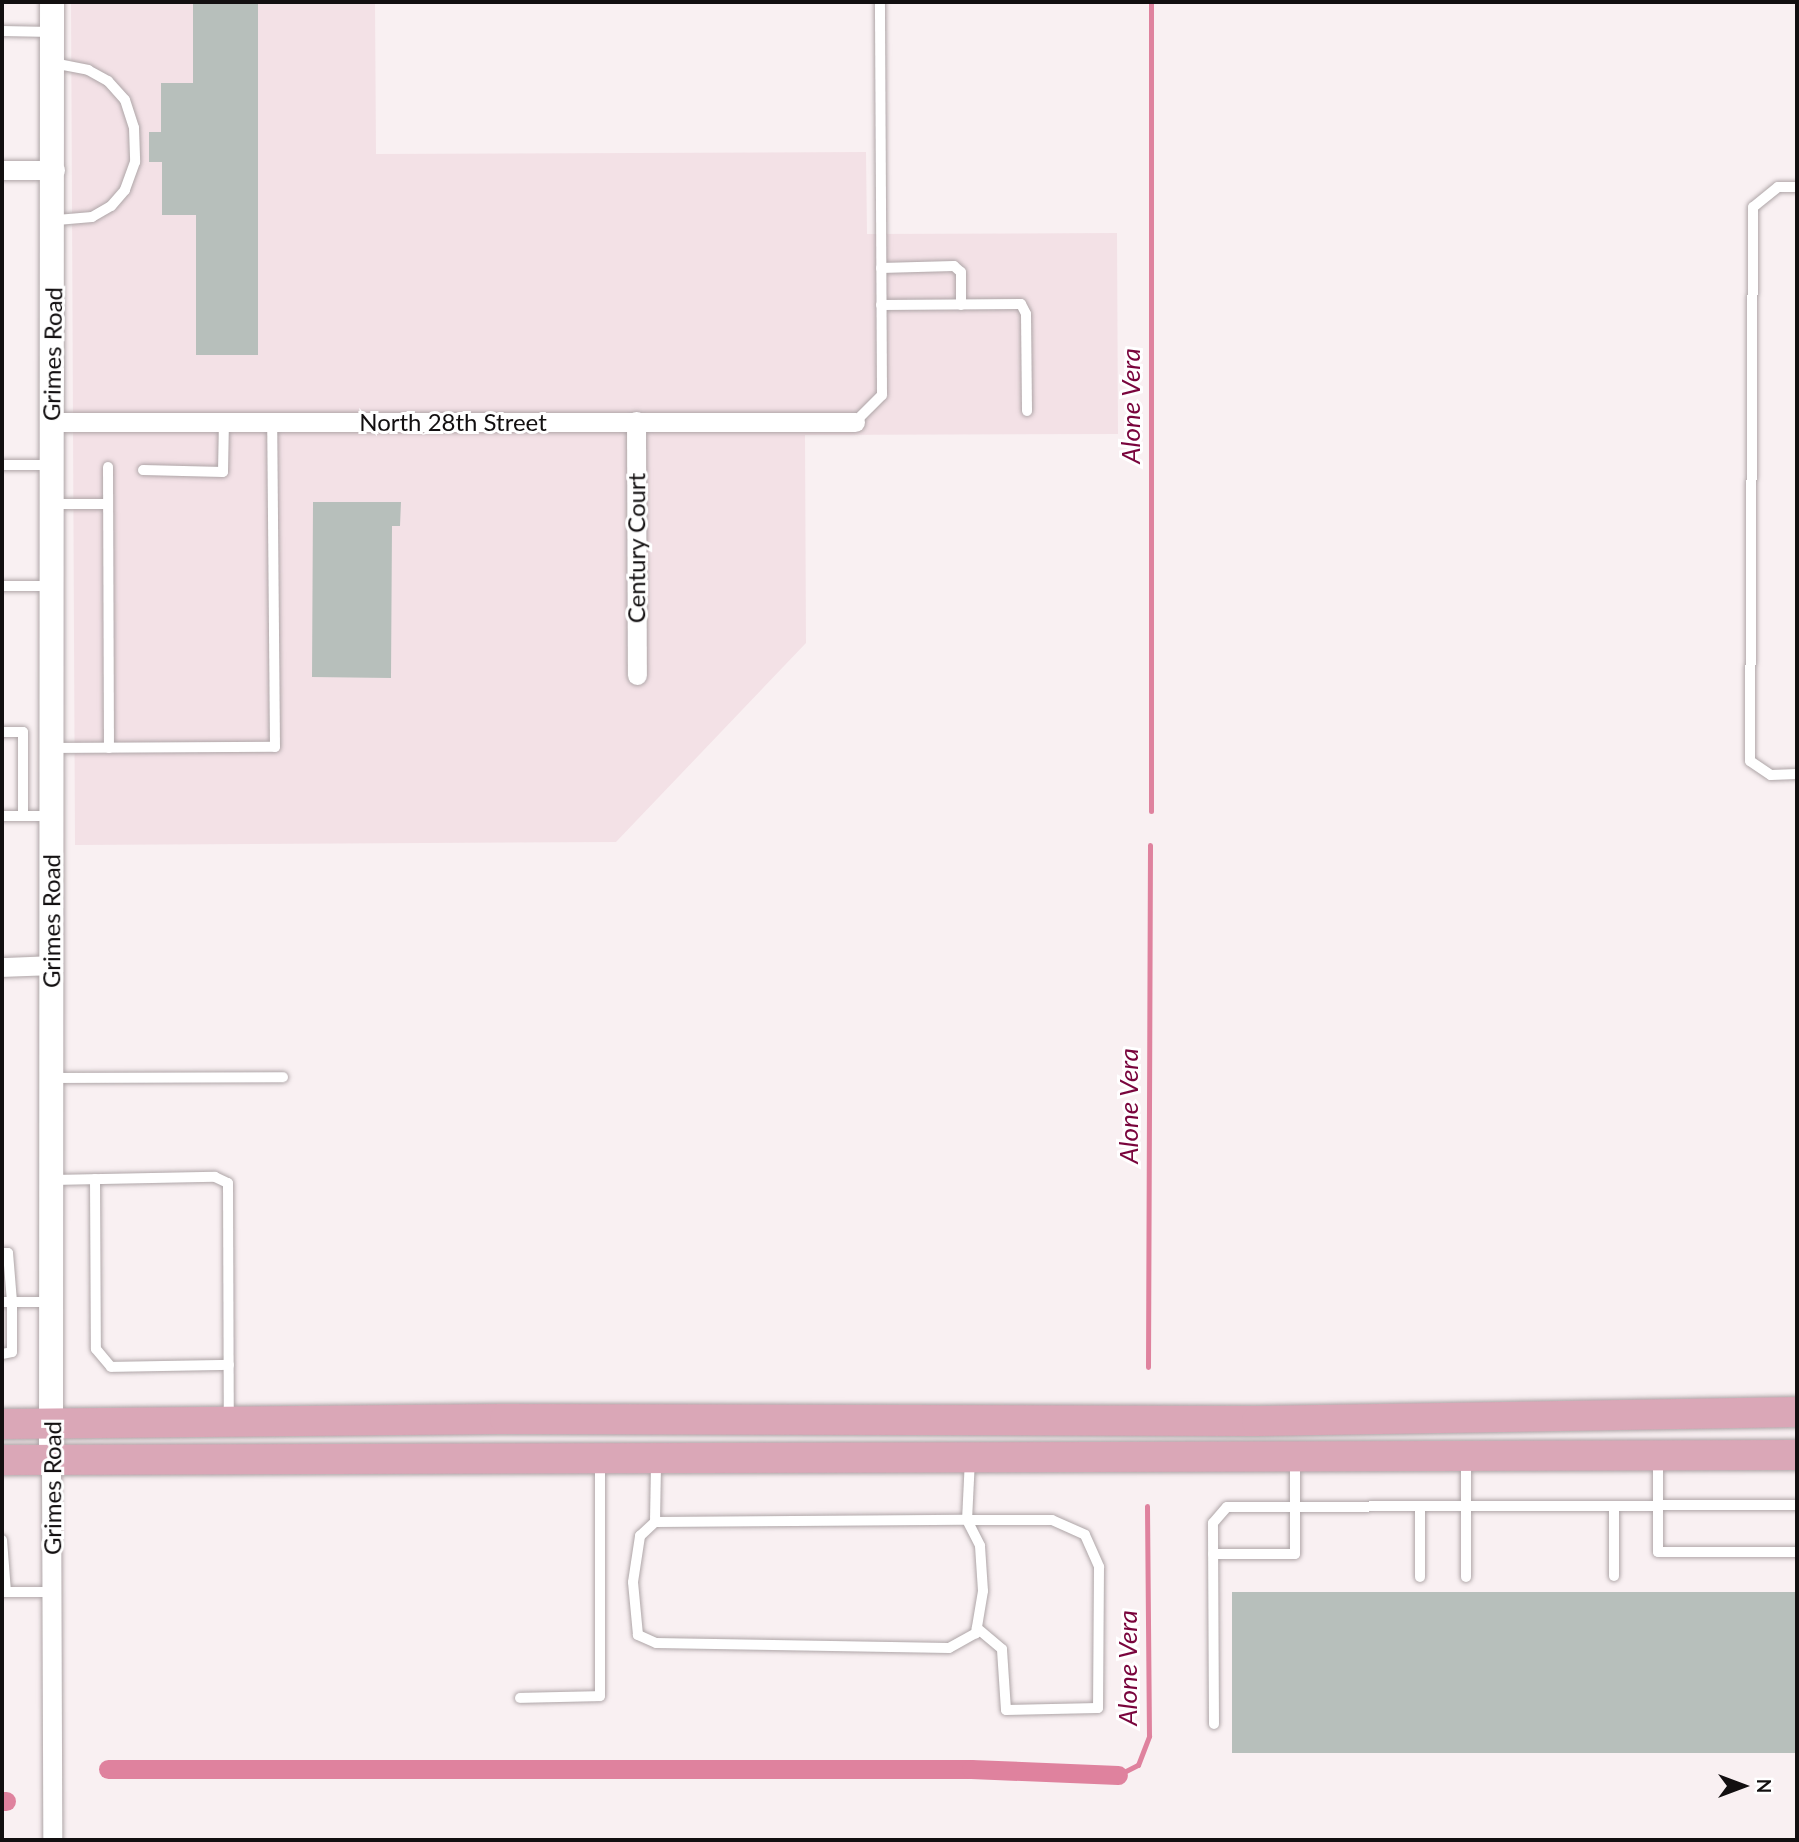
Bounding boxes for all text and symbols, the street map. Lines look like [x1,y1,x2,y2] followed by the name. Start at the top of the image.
[36,287,68,421] street label: Grimes Road
[1115,348,1147,464] water label: Alone Vera
[359,408,547,436] street label: North 28th Street
[622,472,650,624] street label: Century Court
[37,854,65,988] street label: Grimes Road
[1113,1048,1145,1164] water label: Alone Vera
[38,1421,66,1555] street label: Grimes Road
[1112,1610,1144,1726] water label: Alone Vera
[1708,1751,1778,1821] north arrow
[1753,1779,1776,1793] text: N

